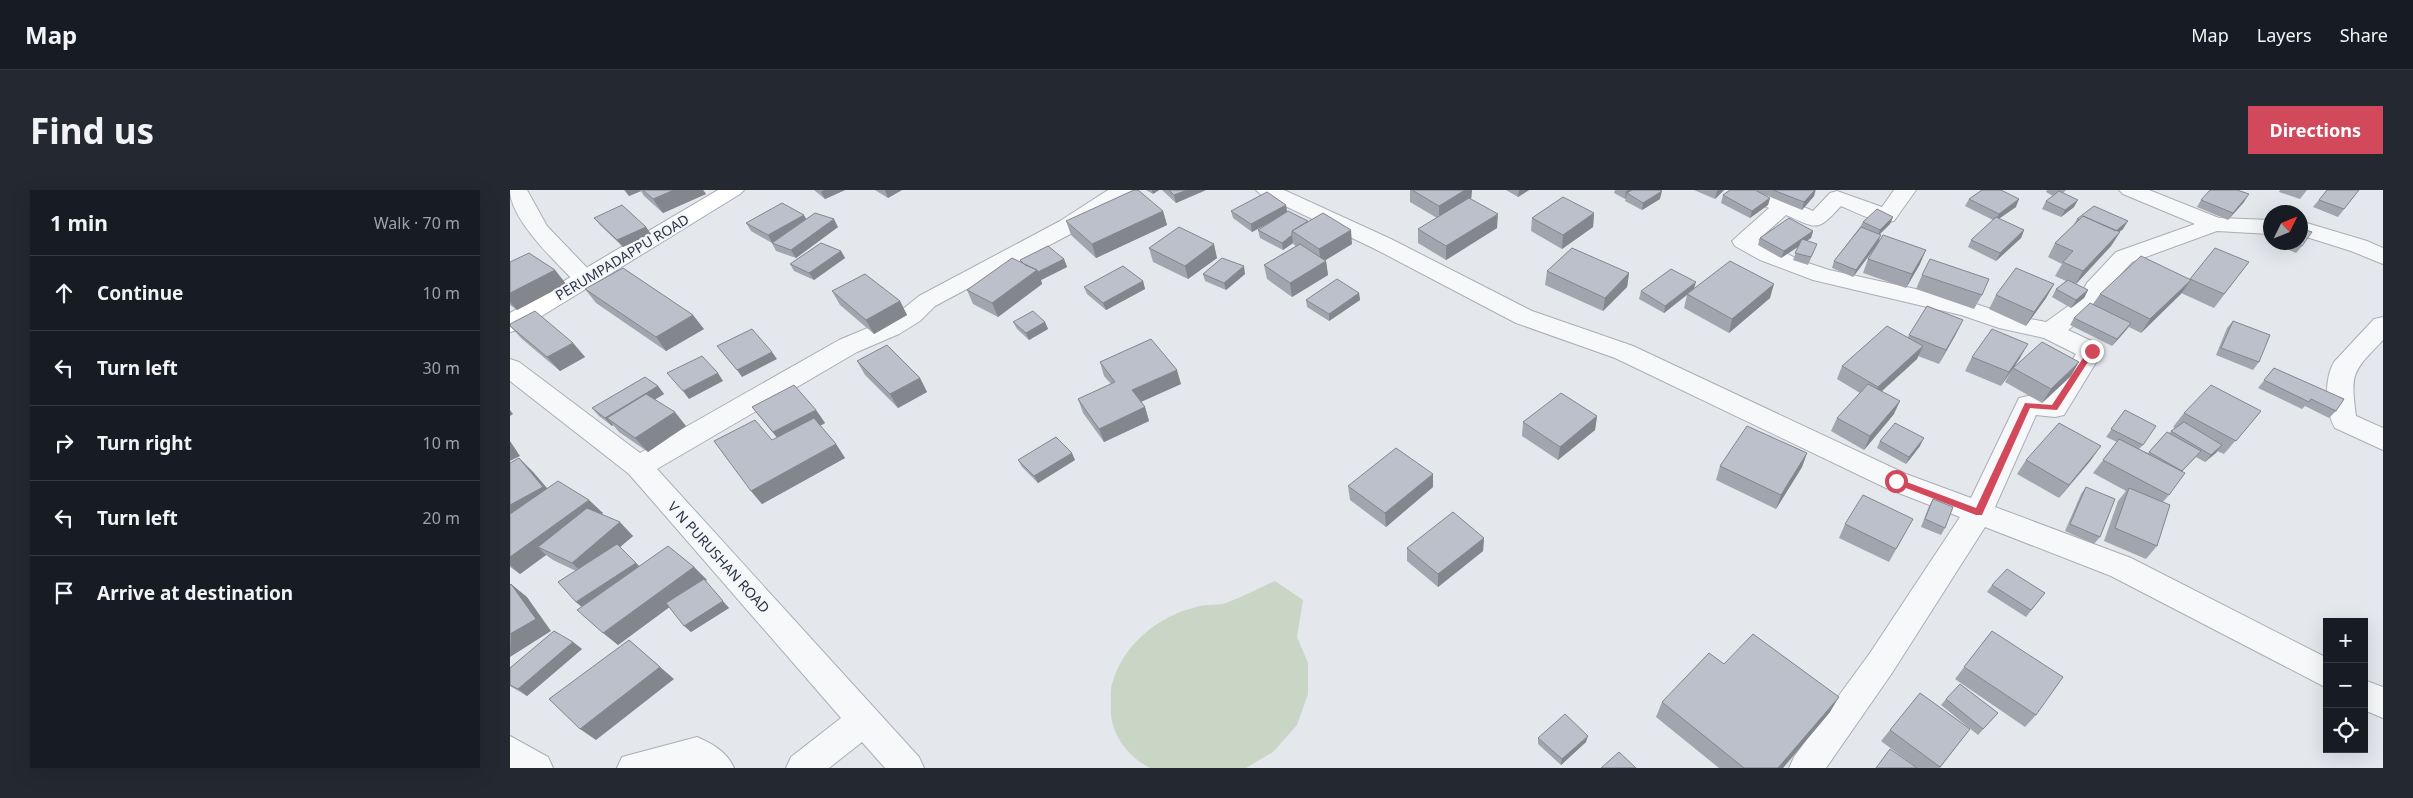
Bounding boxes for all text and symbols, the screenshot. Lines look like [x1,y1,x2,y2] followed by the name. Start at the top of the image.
[25,18,77,51] text: Map
[2191,23,2229,47] text: Map
[2257,23,2312,47] text: Layers
[2340,23,2388,47] text: Share
[2248,106,2383,154] button: Directions
[30,107,154,154] text: Find us
[2263,205,2308,250] north arrow
[50,209,108,237] text: 1 min
[552,209,692,305] street label: PERUMPADAPPU ROAD
[374,212,460,234] text: Walk · 70 m
[50,279,78,307] icon: ahead
[97,280,183,306] text: Continue
[423,282,460,304] text: 10 m
[2081,340,2104,363] route end
[50,354,78,382] icon: left
[97,355,178,381] text: Turn left
[423,357,460,379] text: 30 m
[50,429,78,457] icon: right
[97,430,192,456] text: Turn right
[423,432,460,454] text: 10 m
[1885,470,1908,493] route start
[664,497,774,617] street label: V N PURUSHAN ROAD
[50,504,78,532] icon: left
[97,505,178,531] text: Turn left
[423,507,460,529] text: 20 m
[50,579,78,607] icon: arrive
[97,580,293,606] text: Arrive at destination
[2323,618,2368,753] map controls
[2323,618,2368,663] button: +
[2323,663,2368,708] button: −
[2323,708,2368,753] button: locate

